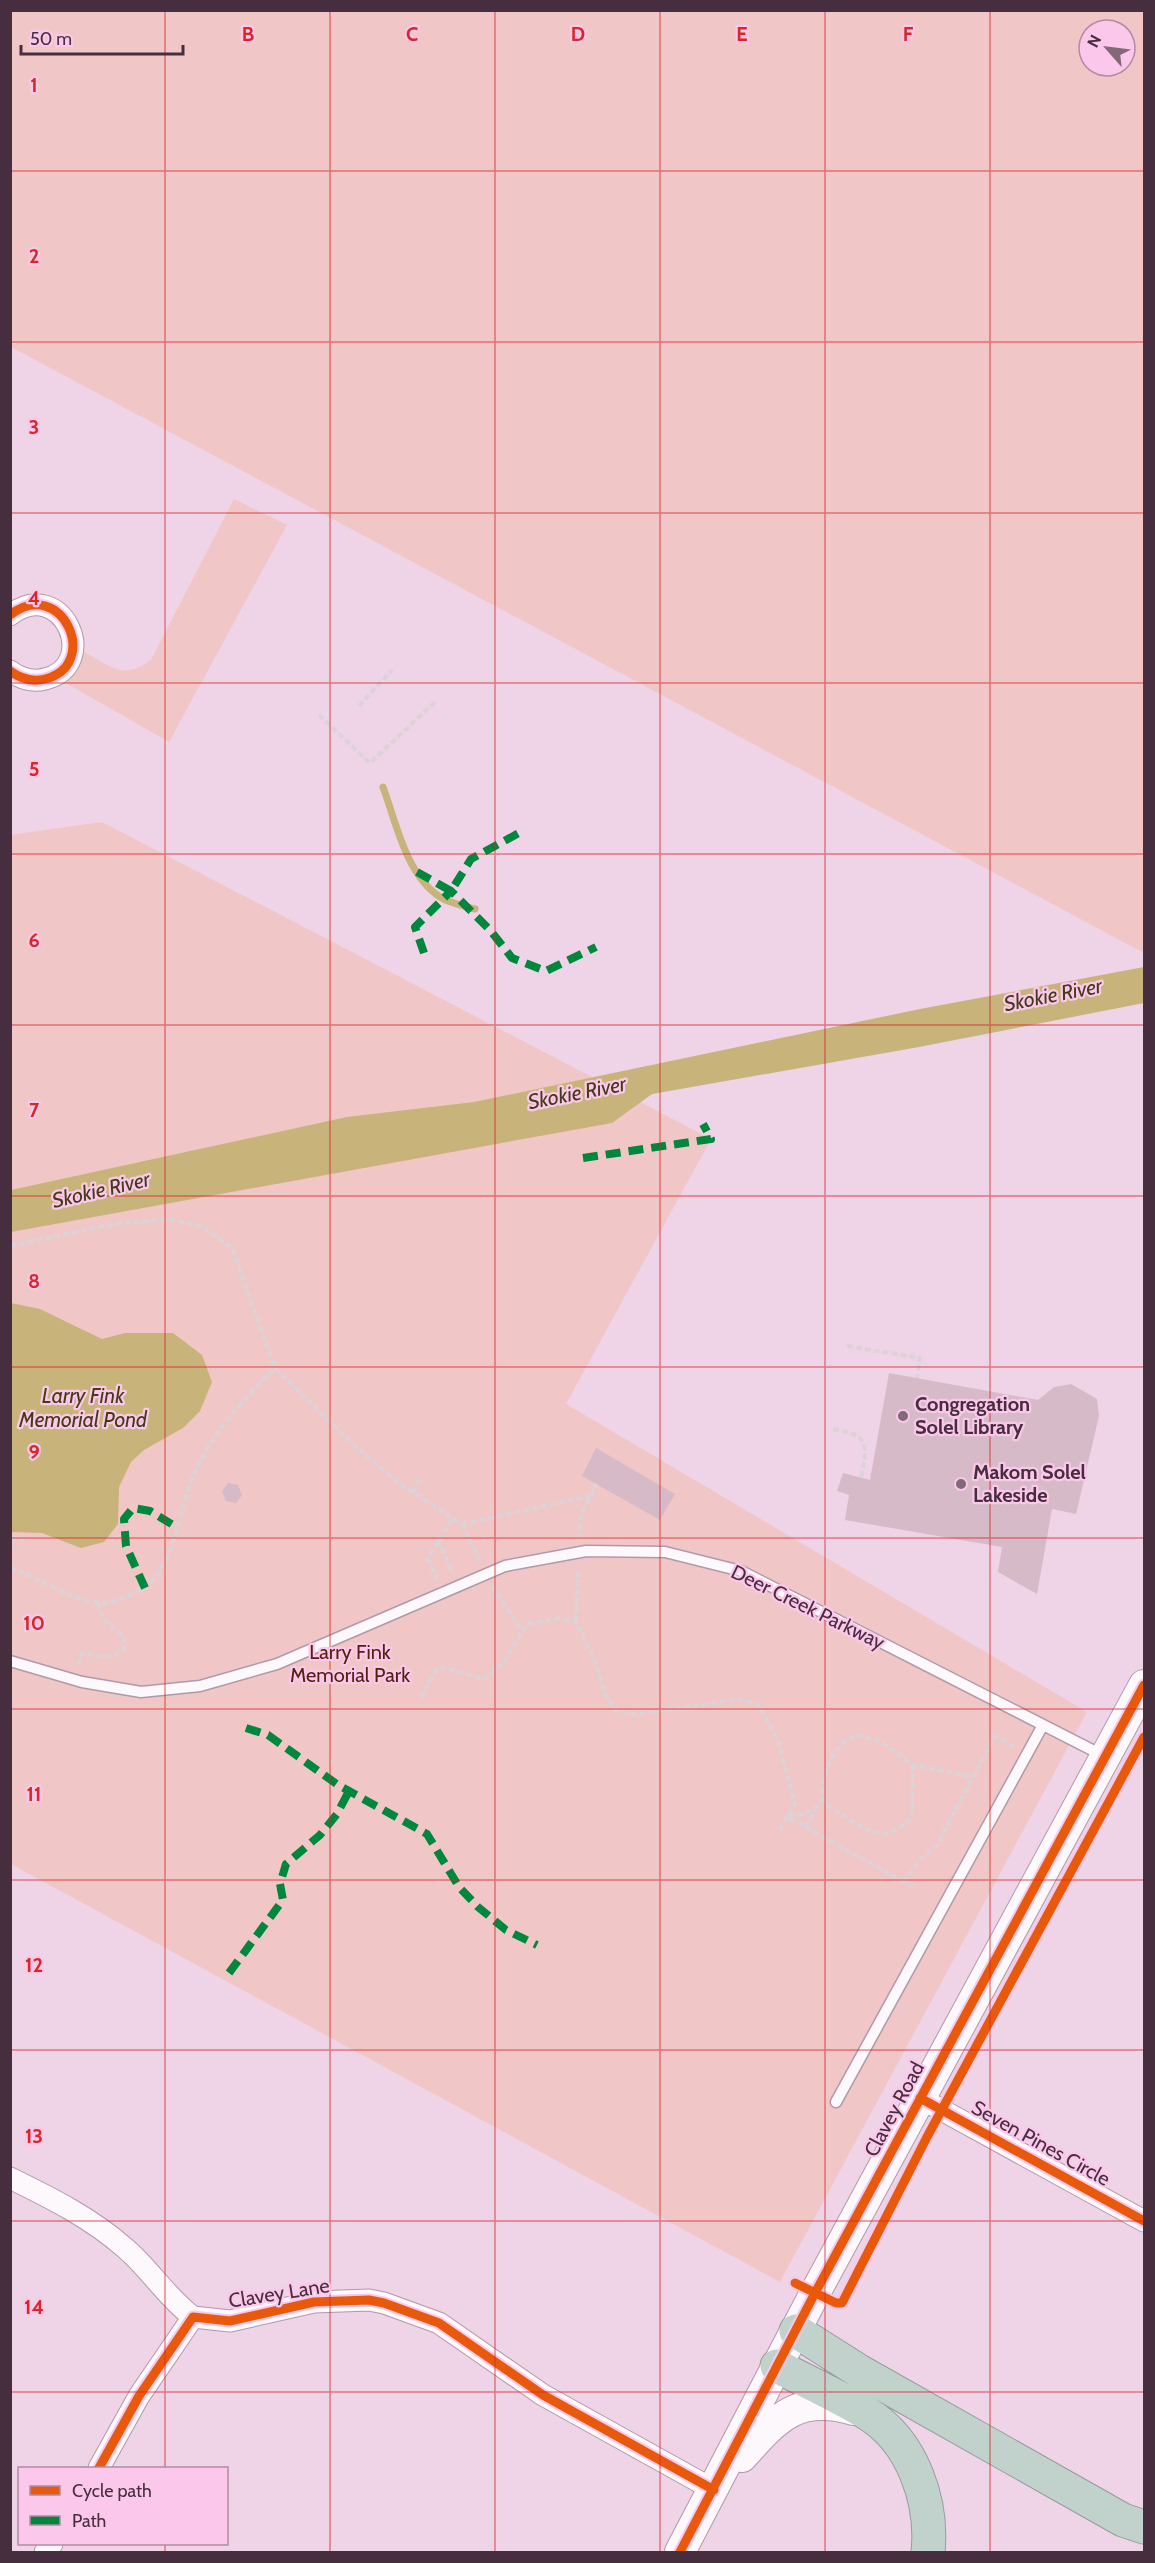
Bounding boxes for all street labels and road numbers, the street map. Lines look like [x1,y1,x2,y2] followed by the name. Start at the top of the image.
[727,1559,889,1655] street label: Deer Creek Parkway
[859,2057,929,2161] street label: Clavey Road
[968,2095,1114,2191] street label: Seven Pines Circle
[227,2273,331,2313] street label: Clavey Lane

